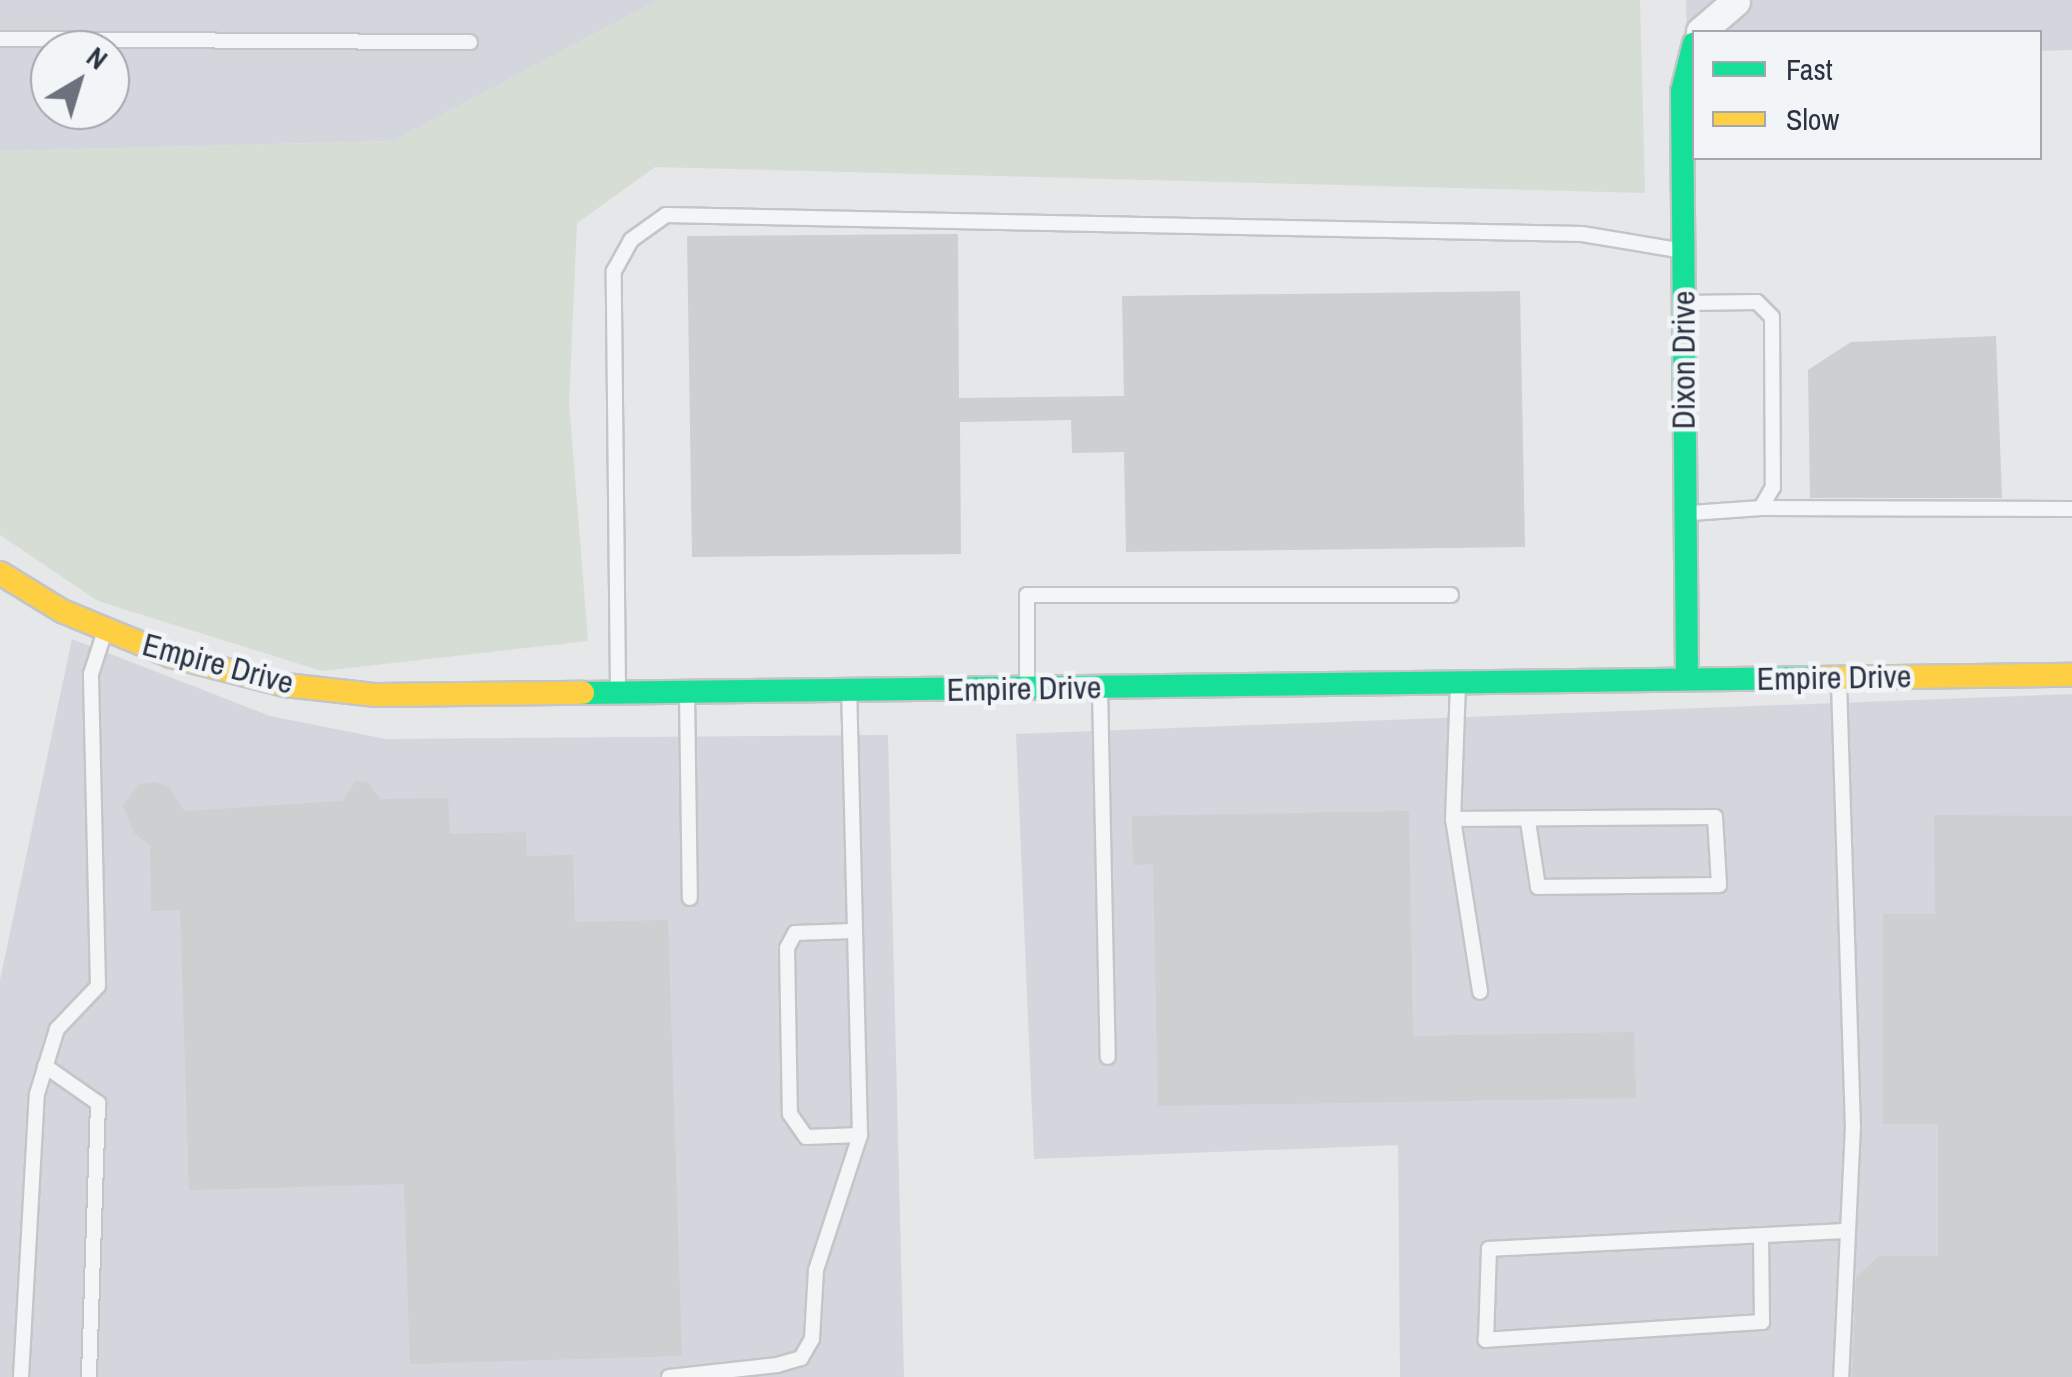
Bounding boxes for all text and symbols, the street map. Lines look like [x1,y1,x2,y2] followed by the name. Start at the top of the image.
[30,30,130,130] north arrow
[1692,30,2042,160] legend
[79,38,115,78] text: N
[1786,49,1833,89] text: Fast
[1786,99,1839,139] text: Slow
[1665,291,1703,429] street label: Dixon Drive
[138,625,298,703] street label: Empire Drive
[1756,657,1912,699] street label: Empire Drive
[946,668,1102,710] street label: Empire Drive

